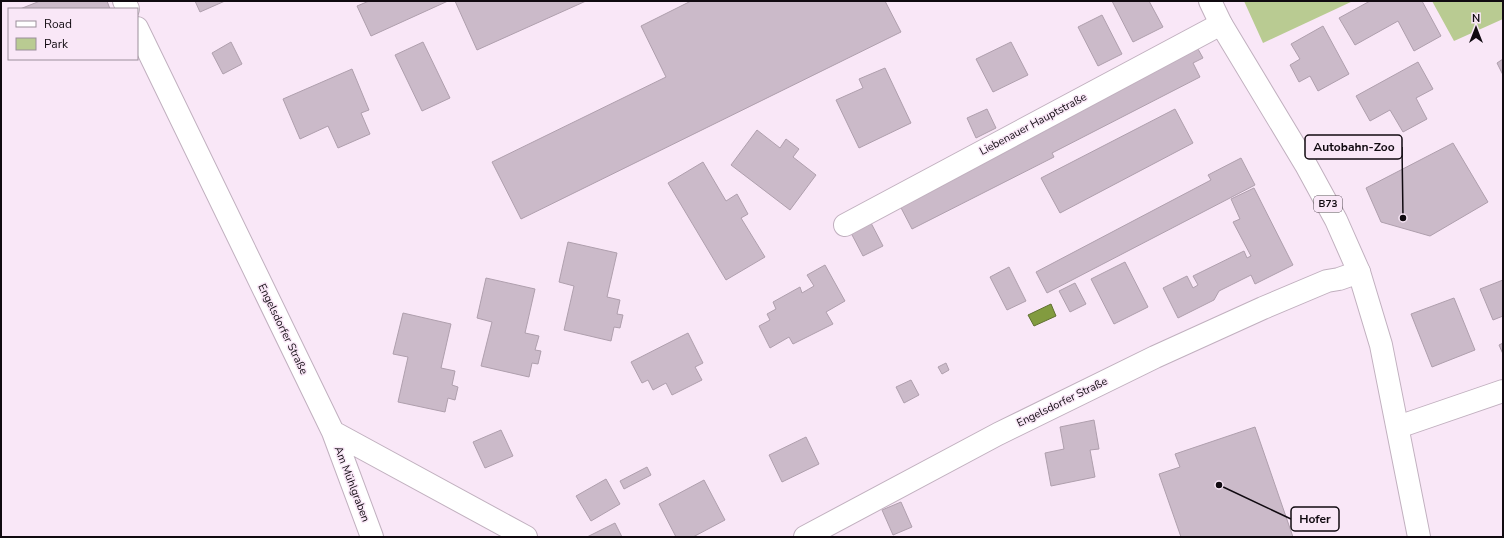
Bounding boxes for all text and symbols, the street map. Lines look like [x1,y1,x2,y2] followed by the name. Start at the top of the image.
[8,8,138,60] legend
[1456,8,1496,48] north arrow
[1472,11,1480,26] text: N
[44,16,72,32] text: Road
[44,36,69,52] text: Park
[977,89,1089,159] street label: Liebenauer Hauptstraße
[1305,135,1402,159] callout: Autobahn-Zoo
[1313,139,1395,155] text: Autobahn-Zoo
[1314,196,1342,212] road number: B73
[255,281,312,377] street label: Engelsdorfer Straße
[1014,373,1110,430] street label: Engelsdorfer Straße
[331,444,373,524] street label: Am Mühlgraben
[1291,507,1339,531] callout: Hofer
[1299,511,1331,527] text: Hofer

